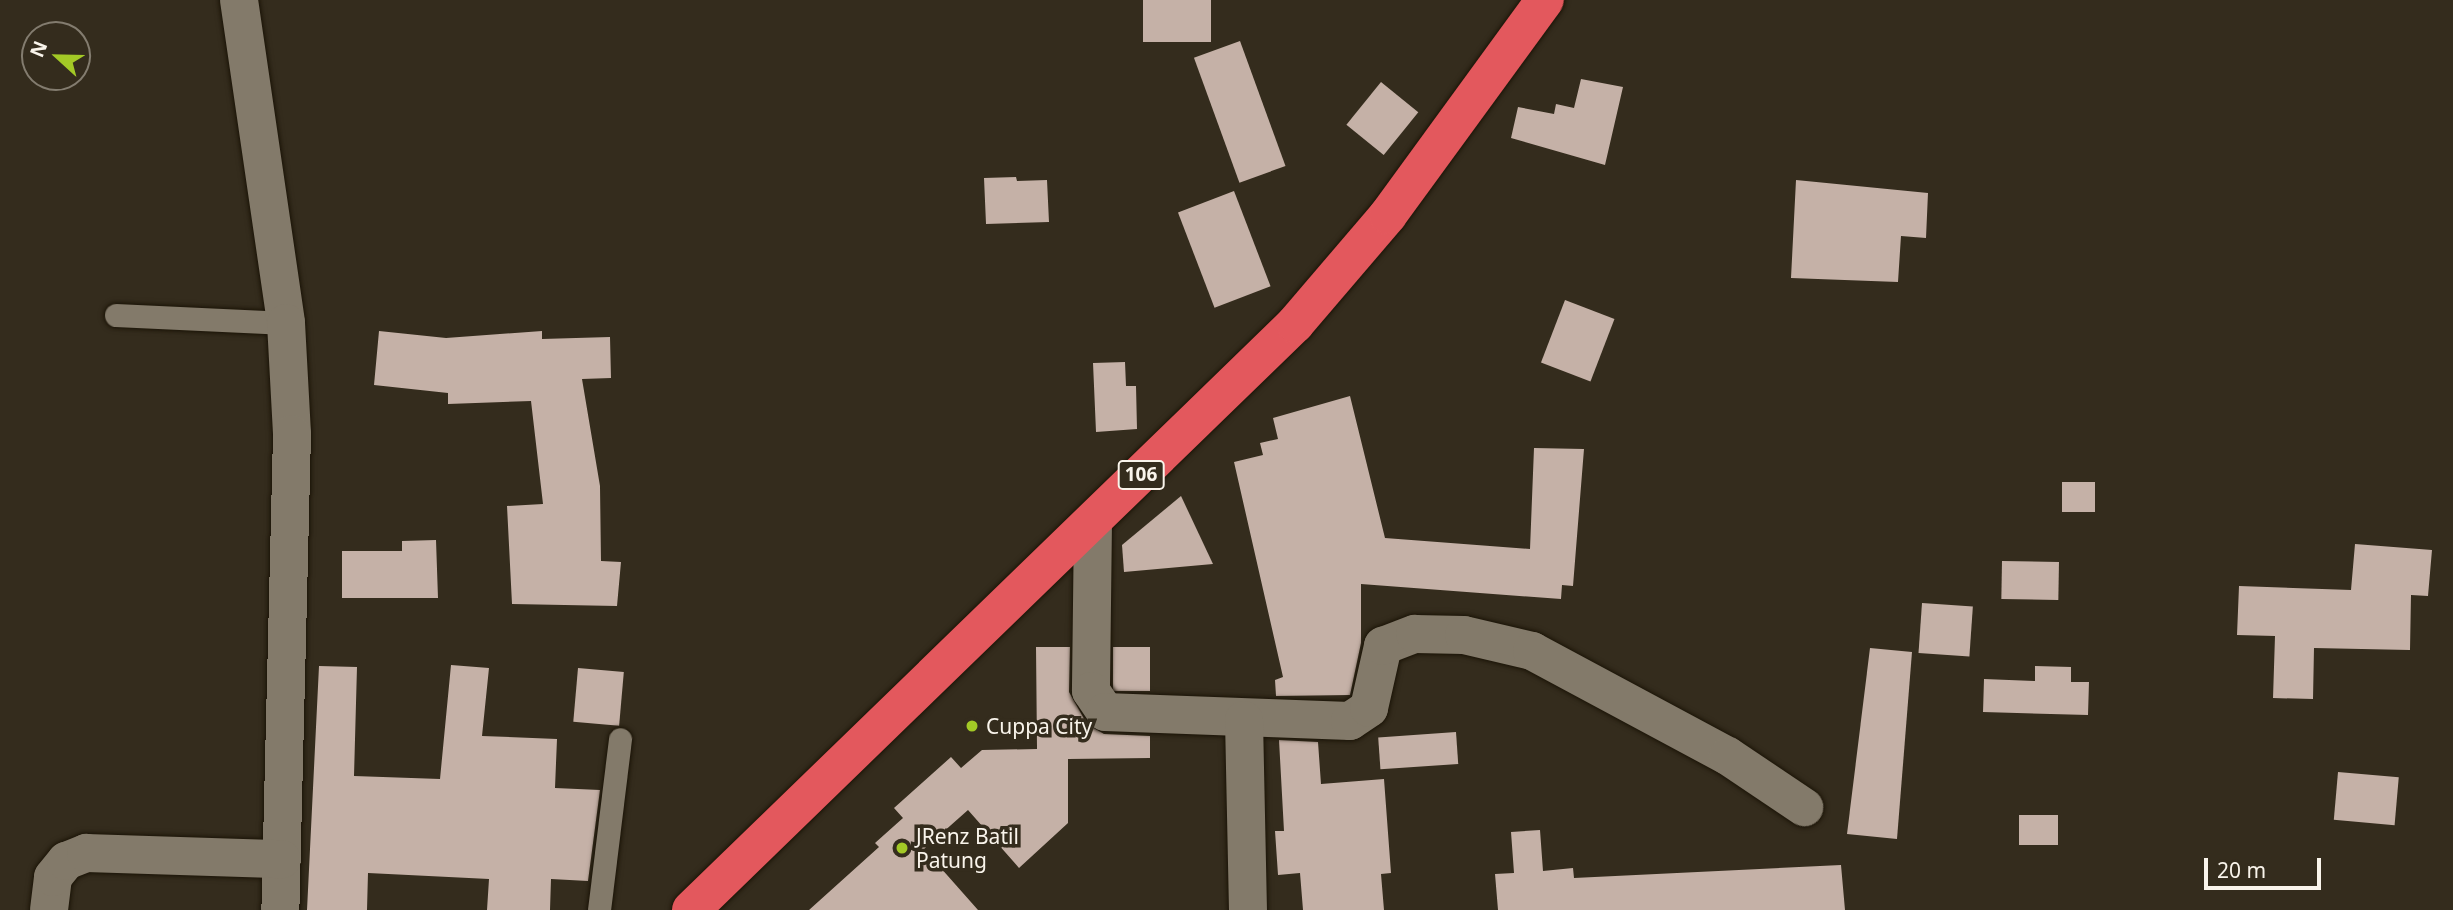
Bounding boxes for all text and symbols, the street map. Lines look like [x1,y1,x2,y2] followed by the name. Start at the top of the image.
[21,21,91,91] north arrow
[23,37,53,61] text: N
[1116,460,1166,490] road number: 106
[986,713,1092,739] place label: Cuppa City
[964,718,980,734] marker: Cuppa City
[916,823,1019,873] place label: JRenz Batil Patung
[894,840,910,856] marker: JRenz Batil Patung
[2208,844,2325,888] scale bar
[2217,856,2266,884] text: 20 m

